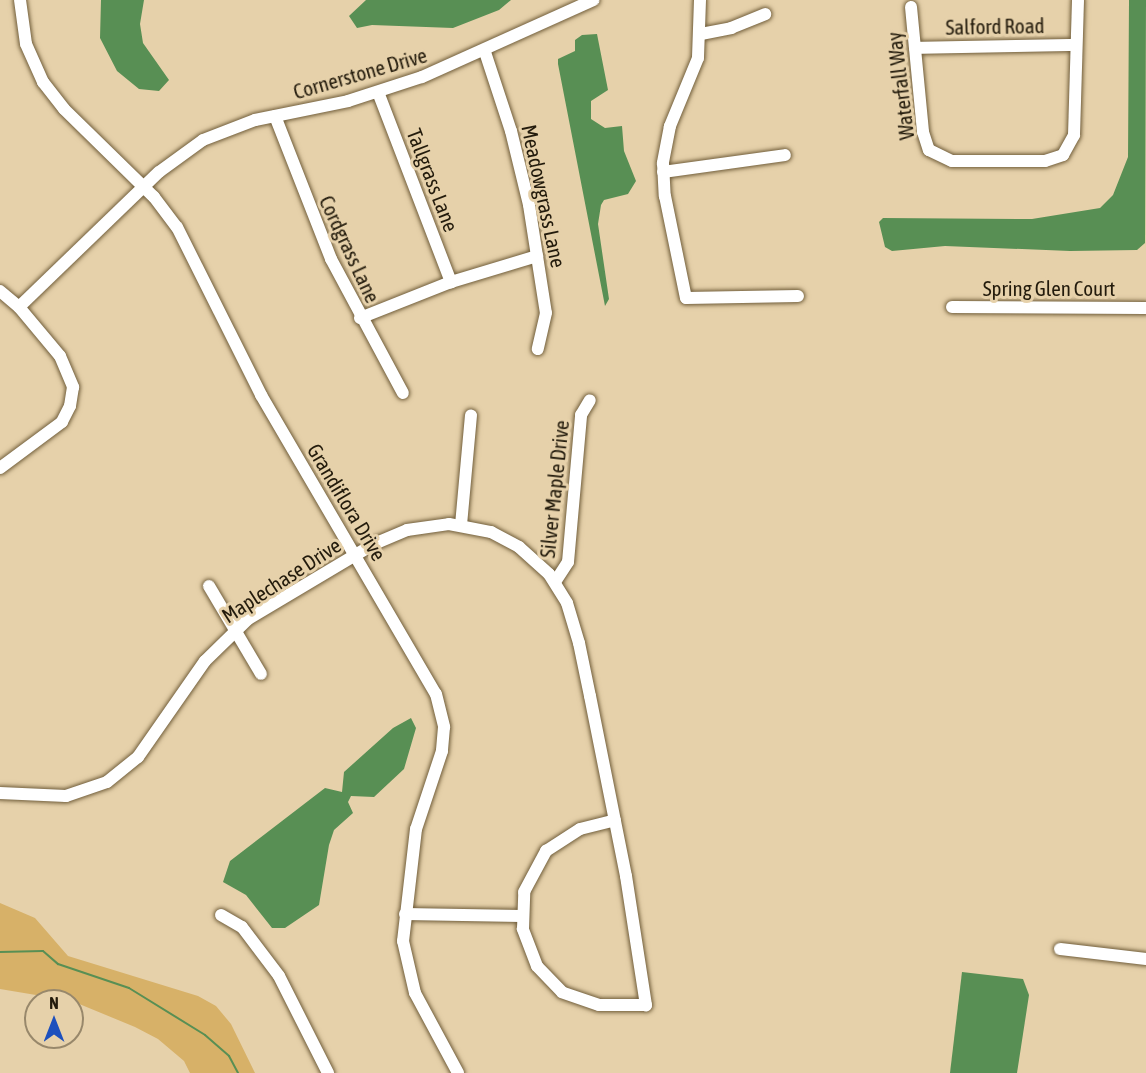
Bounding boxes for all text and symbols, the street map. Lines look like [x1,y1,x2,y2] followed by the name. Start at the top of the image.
[945,13,1045,39] street label: Salford Road
[881,31,919,141] street label: Waterfall Way
[290,42,430,104] street label: Cornerstone Drive
[517,122,571,270] street label: Meadowgrass Lane
[402,125,464,235] street label: Tallgrass Lane
[314,191,386,307] street label: Cordgrass Lane
[983,275,1115,301] street label: Spring Glen Court
[534,419,574,559] street label: Silver Maple Drive
[302,439,392,565] street label: Grandiflora Drive
[217,532,345,628] street label: Maplechase Drive
[24,989,84,1049] north arrow
[49,994,59,1012] text: N

